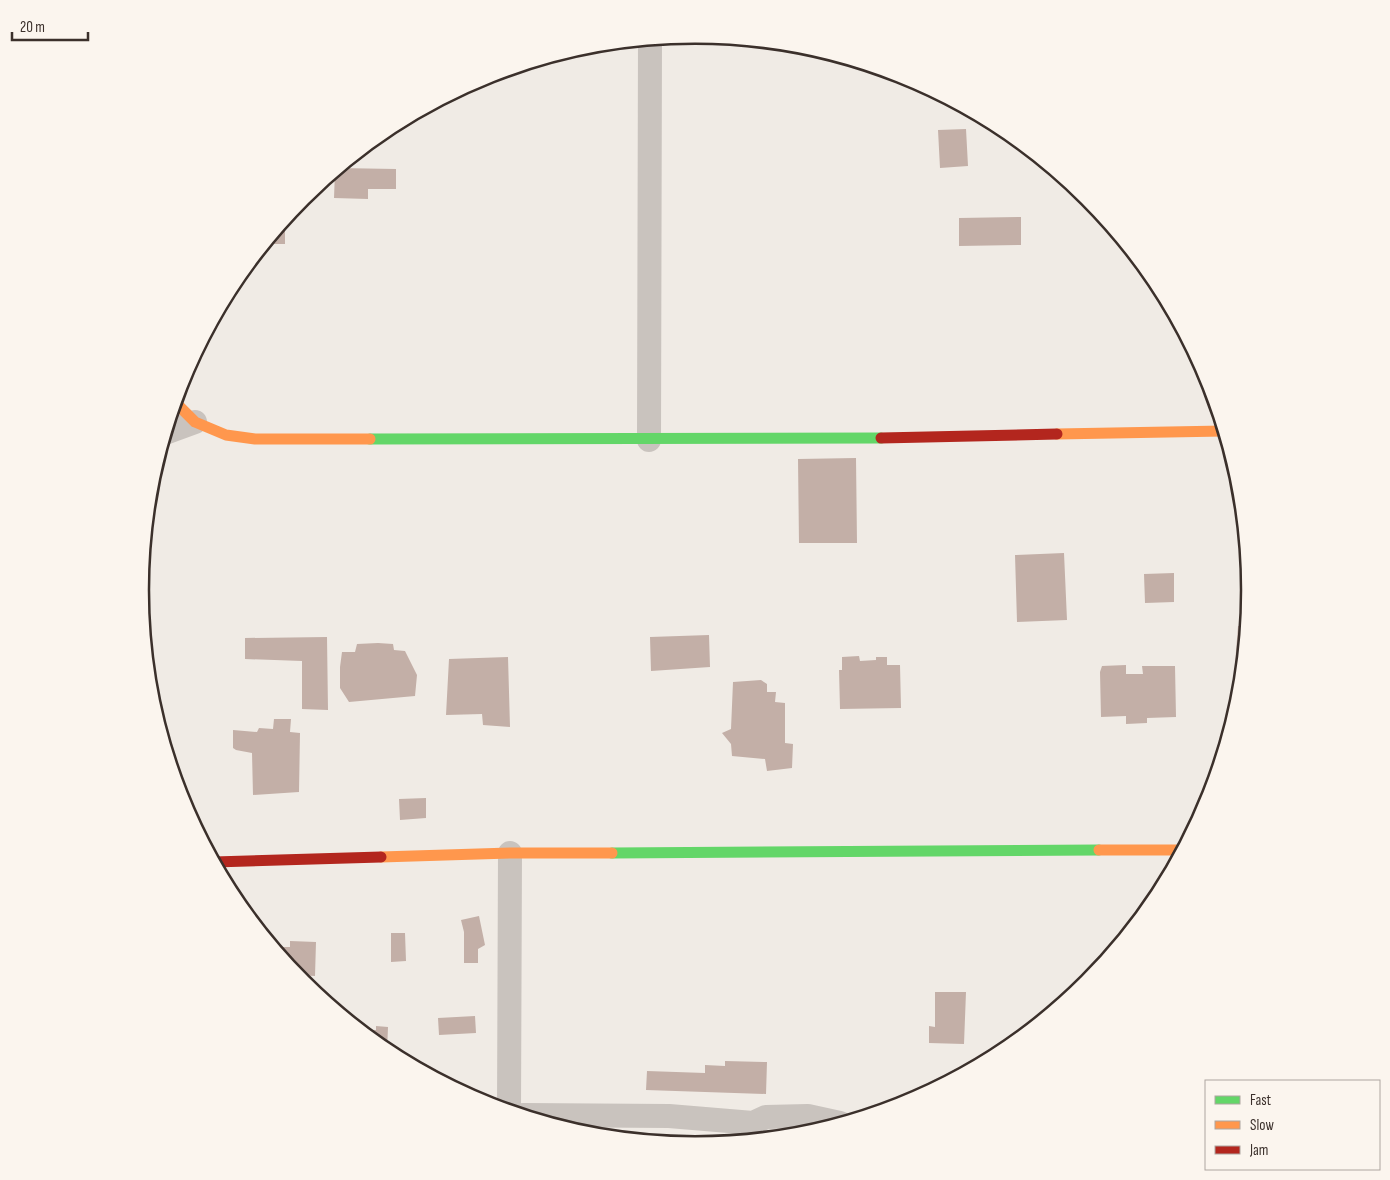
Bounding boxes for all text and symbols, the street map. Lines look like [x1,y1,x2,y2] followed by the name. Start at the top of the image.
[12,10,89,42] scale bar
[20,18,45,37] text: 20 m
[1205,1080,1380,1170] legend
[1250,1091,1272,1110] text: Fast
[1250,1116,1274,1135] text: Slow
[1249,1141,1268,1160] text: Jam

